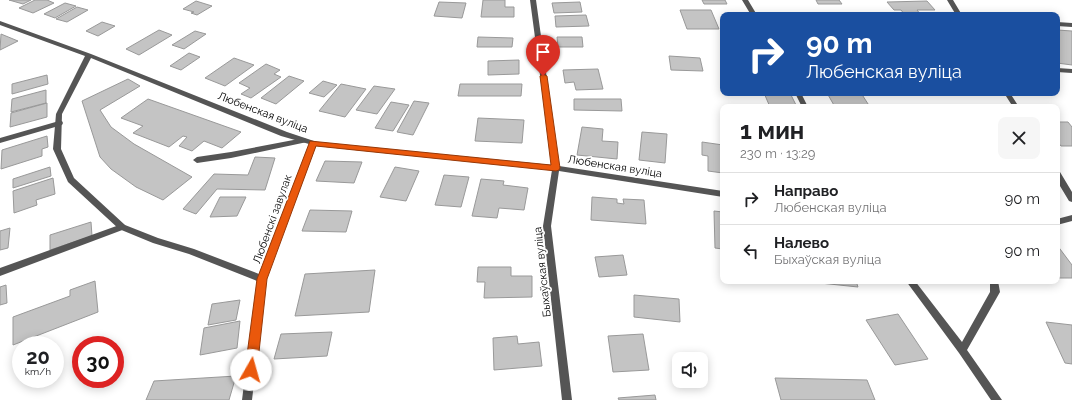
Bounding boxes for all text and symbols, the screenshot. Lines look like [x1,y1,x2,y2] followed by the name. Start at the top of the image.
[806,27,872,60] text: 90 m
[740,28,792,80] icon: right
[526,35,560,76] pin
[532,41,554,63] icon: arrive
[806,61,962,82] text: Любенская вуліца
[216,89,310,136] street label: Любенская вуліца
[740,116,804,145] text: 1 мин
[998,117,1040,159] button: close
[740,146,815,161] text: 230 m · 13:29
[567,153,663,180] street label: Любенская вуліца
[250,173,295,266] street label: Любенскі завулак
[774,182,838,200] text: Направо
[740,188,762,210] icon: right
[1004,190,1040,208] text: 90 m
[774,200,887,215] text: Любенская вуліца
[531,226,554,318] street label: Быхаўская вуліца
[774,234,829,252] text: Налево
[740,240,762,262] icon: left
[1004,242,1040,260] text: 90 m
[774,252,881,267] text: Быхаўская вуліца
[72,336,124,388] speed limit sign: 30
[26,345,50,369] text: 20
[230,349,272,391] position arrow
[672,352,708,388] map controls
[672,352,708,388] button: sound
[25,366,51,377] text: km/h

